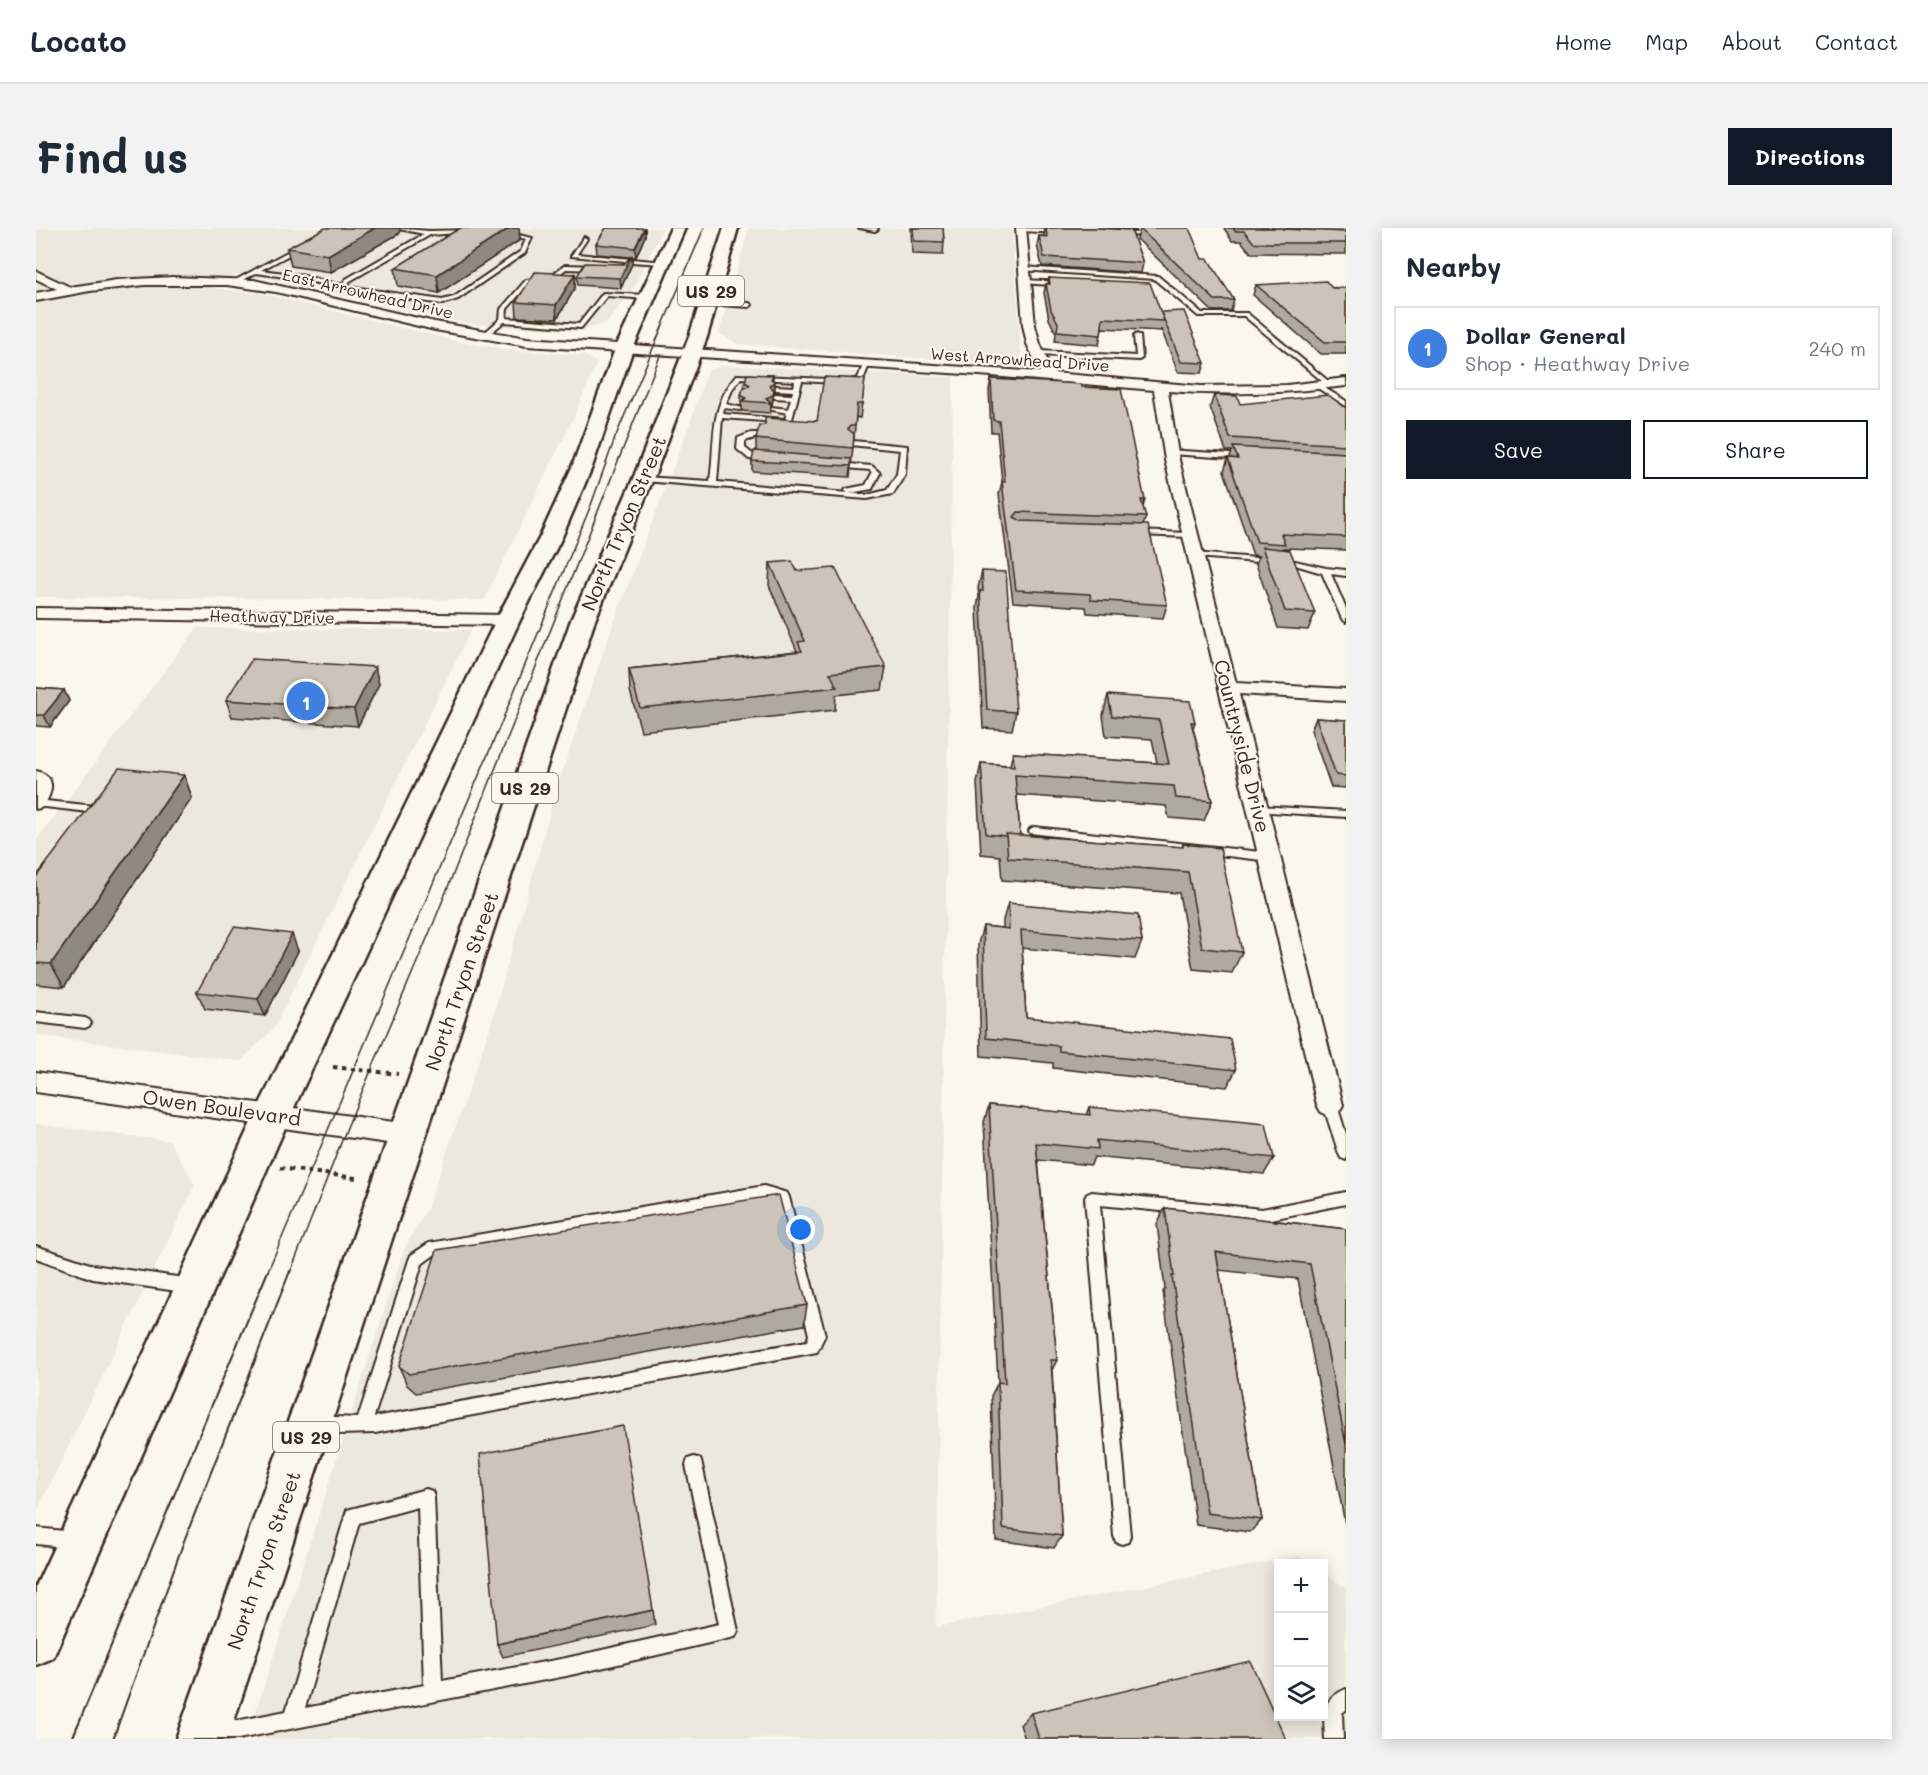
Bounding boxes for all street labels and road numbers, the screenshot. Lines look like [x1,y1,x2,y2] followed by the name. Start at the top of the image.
[281,263,455,323] street label: East Arrowhead Drive
[678,276,744,306] road number: US 29
[930,342,1110,376] street label: West Arrowhead Drive
[574,432,672,614] street label: North Tryon Street
[209,604,335,628] street label: Heathway Drive
[1209,657,1277,835] street label: Countryside Drive
[492,773,558,803] road number: US 29
[418,888,504,1074] street label: North Tryon Street
[141,1083,303,1131] street label: Owen Boulevard
[273,1422,339,1452] road number: US 29
[220,1467,306,1653] street label: North Tryon Street

